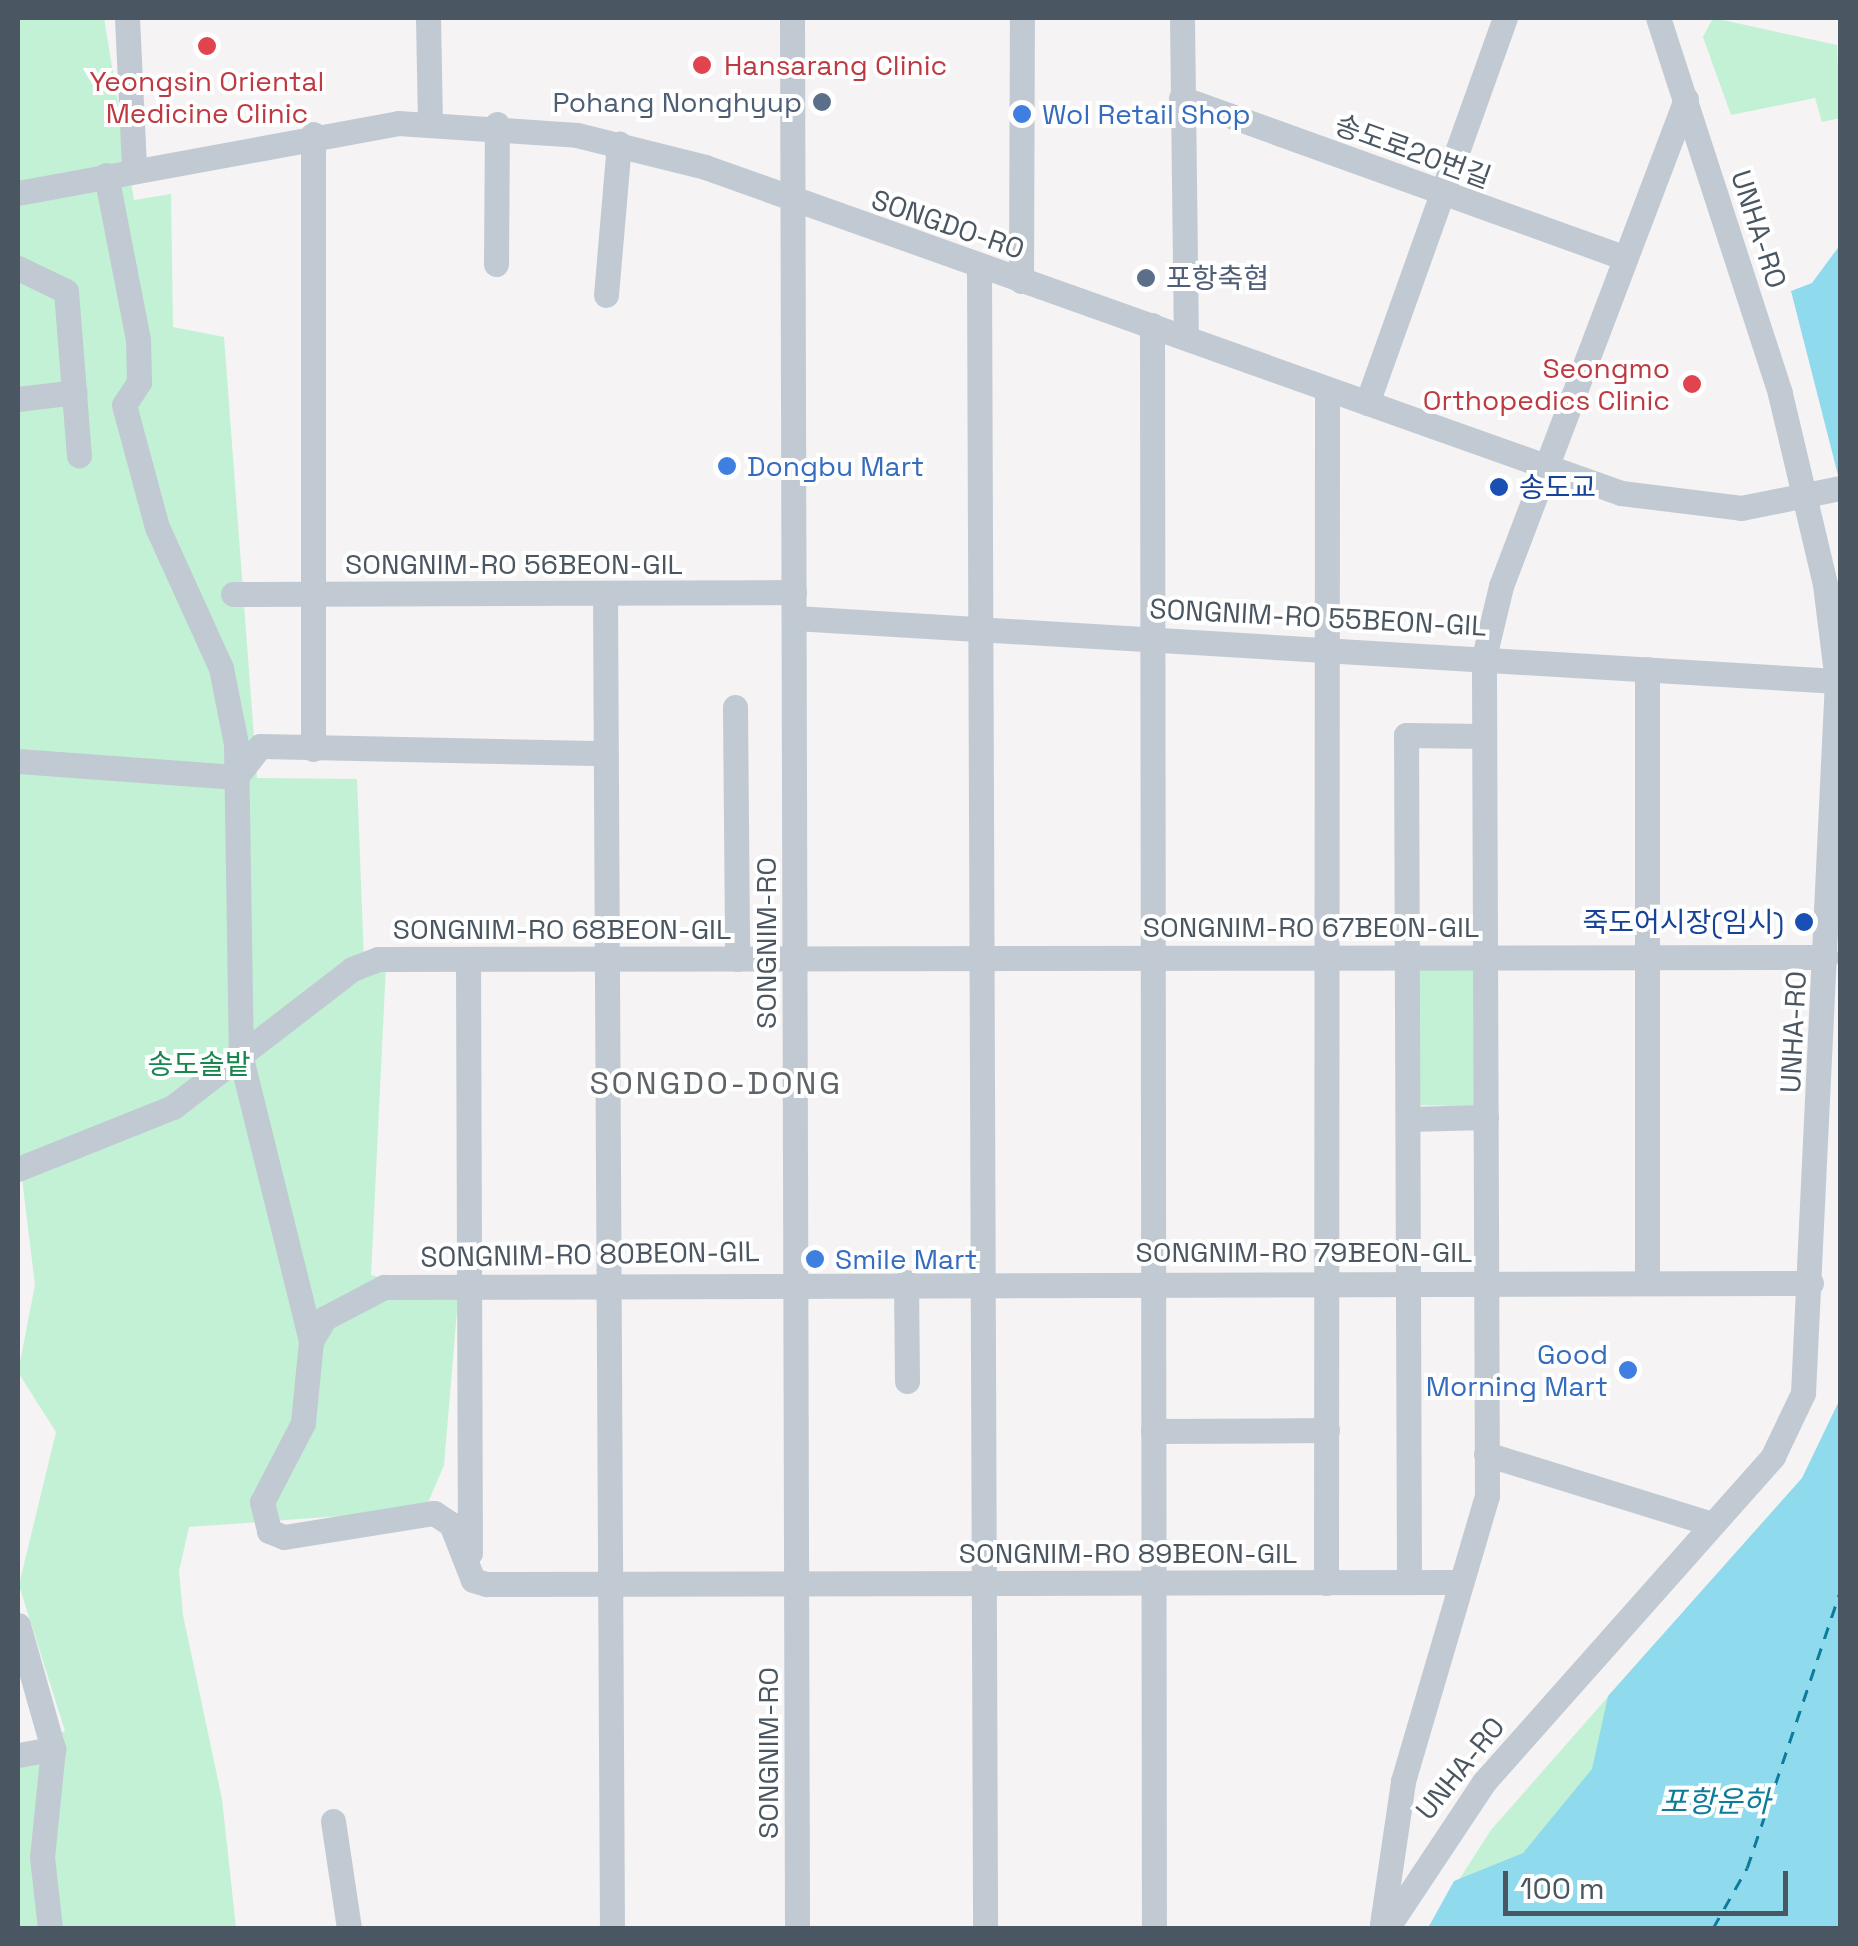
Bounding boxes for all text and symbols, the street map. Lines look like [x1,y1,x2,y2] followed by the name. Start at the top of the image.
[194,33,220,59] marker: Yeongsin Oriental Medicine Clinic
[724,48,947,82] place label: Hansarang Clinic
[689,52,715,78] marker: Hansarang Clinic
[90,64,324,130] place label: Yeongsin Oriental Medicine Clinic
[552,85,802,119] place label: Pohang Nonghyup
[811,91,833,113] marker: Pohang Nonghyup
[1042,97,1251,131] place label: Wol Retail Shop
[1011,103,1033,125] marker: Wol Retail Shop
[1330,107,1496,195] street label: 송도로20번길
[1724,166,1794,292] street label: UNHA-RO
[867,182,1029,266] street label: SONGDO-RO
[1166,261,1269,295] place label: 포항축협
[1135,267,1157,289] marker: 포항축협
[1423,351,1670,417] place label: Seongmo Orthopedics Clinic
[1679,371,1705,397] marker: Seongmo Orthopedics Clinic
[747,449,924,483] place label: Dongbu Mart
[716,455,738,477] marker: Dongbu Mart
[1519,470,1596,504] place label: 송도교
[1488,476,1510,498] marker: 송도교
[345,547,683,581] street label: SONGNIM-RO 56BEON-GIL
[1149,591,1487,643] street label: SONGNIM-RO 55BEON-GIL
[749,857,783,1029] street label: SONGNIM-RO
[1583,905,1784,939] place label: 죽도어시장(임시)
[1143,910,1479,944] street label: SONGNIM-RO 67BEON-GIL
[1793,911,1815,933] marker: 죽도어시장(임시)
[393,912,731,946] street label: SONGNIM-RO 68BEON-GIL
[1773,970,1813,1094] street label: UNHA-RO
[147,1047,251,1081] park label: 송도솔밭
[589,1064,843,1102] district label: SONGDO-DONG
[420,1234,760,1274] street label: SONGNIM-RO 80BEON-GIL
[1136,1235,1472,1269] street label: SONGNIM-RO 79BEON-GIL
[835,1242,977,1276] place label: Smile Mart
[804,1248,826,1270] marker: Smile Mart
[1426,1337,1608,1403] place label: Good Morning Mart
[1617,1359,1639,1381] marker: Good Morning Mart
[959,1536,1297,1570] street label: SONGNIM-RO 89BEON-GIL
[751,1667,785,1839] street label: SONGNIM-RO
[1409,1710,1511,1826] street label: UNHA-RO
[1660,1784,1770,1820] water label: 포항운하
[1508,1851,1793,1913] scale bar
[1520,1869,1605,1908] text: 100 m

